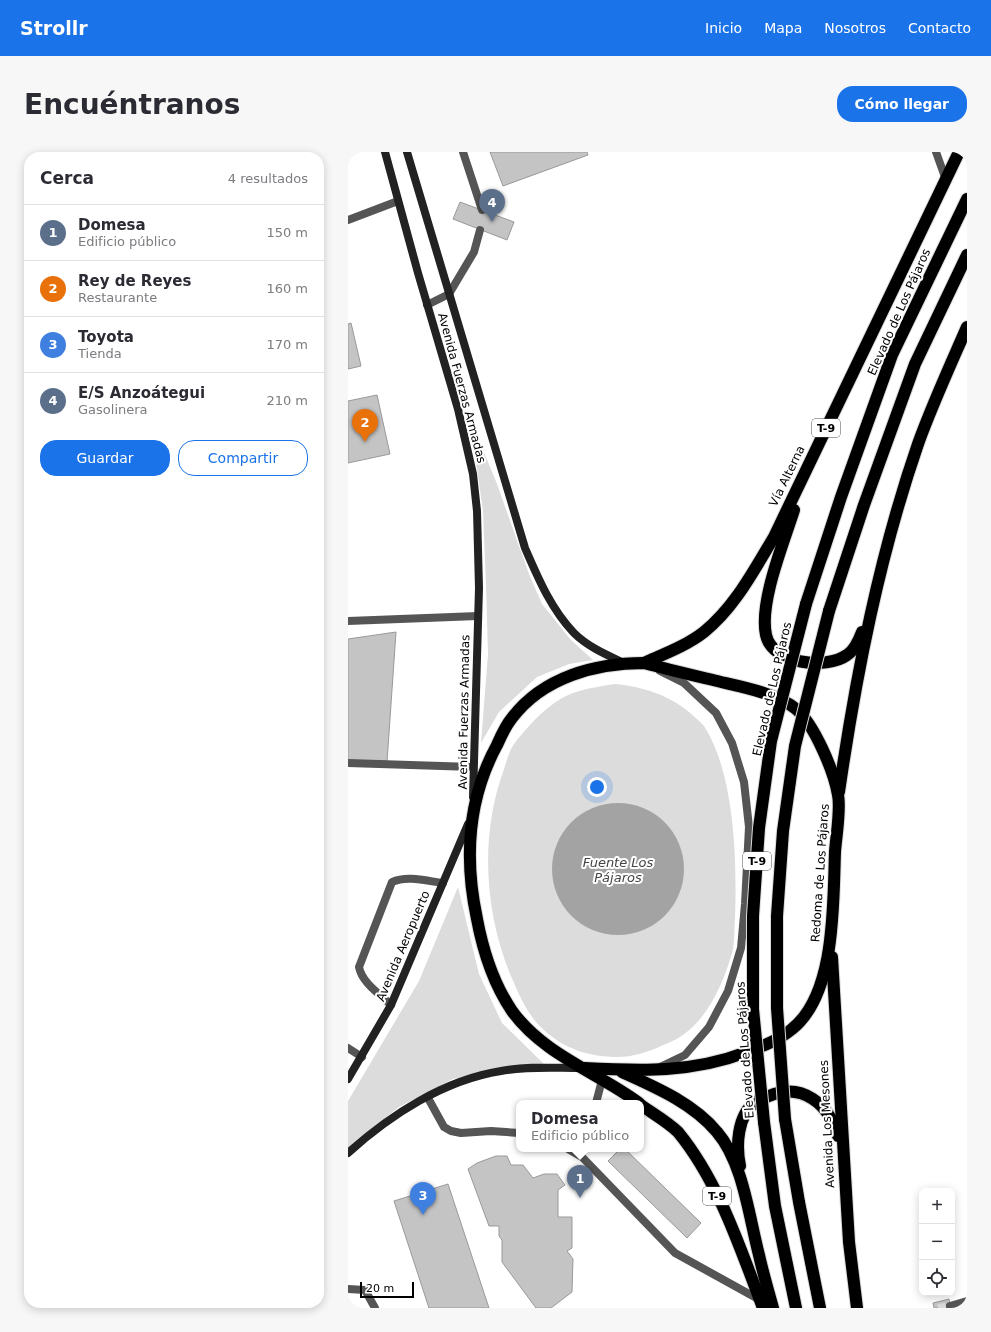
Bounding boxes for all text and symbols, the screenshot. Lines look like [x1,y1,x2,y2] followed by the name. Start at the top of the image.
[20,17,88,39] text: Strollr
[705,20,742,36] text: Inicio
[764,20,802,36] text: Mapa
[824,20,886,36] text: Nosotros
[908,20,971,36] text: Contacto
[837,86,967,122] button: Cómo llegar
[24,88,240,121] text: Encuéntranos
[40,168,94,188] text: Cerca
[228,171,308,186] text: 4 resultados
[479,189,505,222] pin: 4
[78,216,146,234] text: Domesa
[48,225,58,240] text: 1
[266,225,308,240] text: 150 m
[78,234,176,249] text: Edificio público
[865,246,933,378] street label: Elevado de Los Pájaros
[78,272,191,290] text: Rey de Reyes
[48,281,58,296] text: 2
[266,281,308,296] text: 160 m
[78,290,157,305] text: Restaurante
[435,311,489,465] street label: Avenida Fuerzas Armadas
[78,328,134,346] text: Toyota
[48,337,58,352] text: 3
[266,337,308,352] text: 170 m
[78,346,122,361] text: Tienda
[78,384,205,402] text: E/S Anzoátegui
[48,393,58,408] text: 4
[266,393,308,408] text: 210 m
[78,402,148,417] text: Gasolinera
[352,409,378,442] pin: 2
[812,419,840,437] road number: T-9
[40,440,170,476] button: Guardar
[178,440,308,476] button: Compartir
[766,443,808,509] street label: Vía Alterna
[750,621,794,757] street label: Elevado de Los Pájaros
[456,634,472,790] street label: Avenida Fuerzas Armadas
[587,777,607,797] your location
[808,803,832,943] street label: Redoma de Los Pájaros
[743,852,771,870] road number: T-9
[583,855,654,885] water label: Fuente Los Pájaros
[373,889,433,1003] street label: Avenida Aeropuerto
[733,981,757,1119] street label: Elevado de Los Pájaros
[817,1060,837,1188] street label: Avenida Los Mesones
[516,1100,644,1152] popup
[531,1110,599,1128] text: Domesa
[531,1128,629,1143] text: Edificio público
[567,1165,593,1198] pin: 1
[410,1182,436,1215] pin: 3
[703,1187,731,1205] road number: T-9
[919,1188,955,1296] map controls
[919,1188,955,1224] button: +
[919,1224,955,1260] button: −
[919,1260,955,1296] button: locate
[360,1280,414,1299] scale bar
[366,1282,394,1295] text: 20 m

